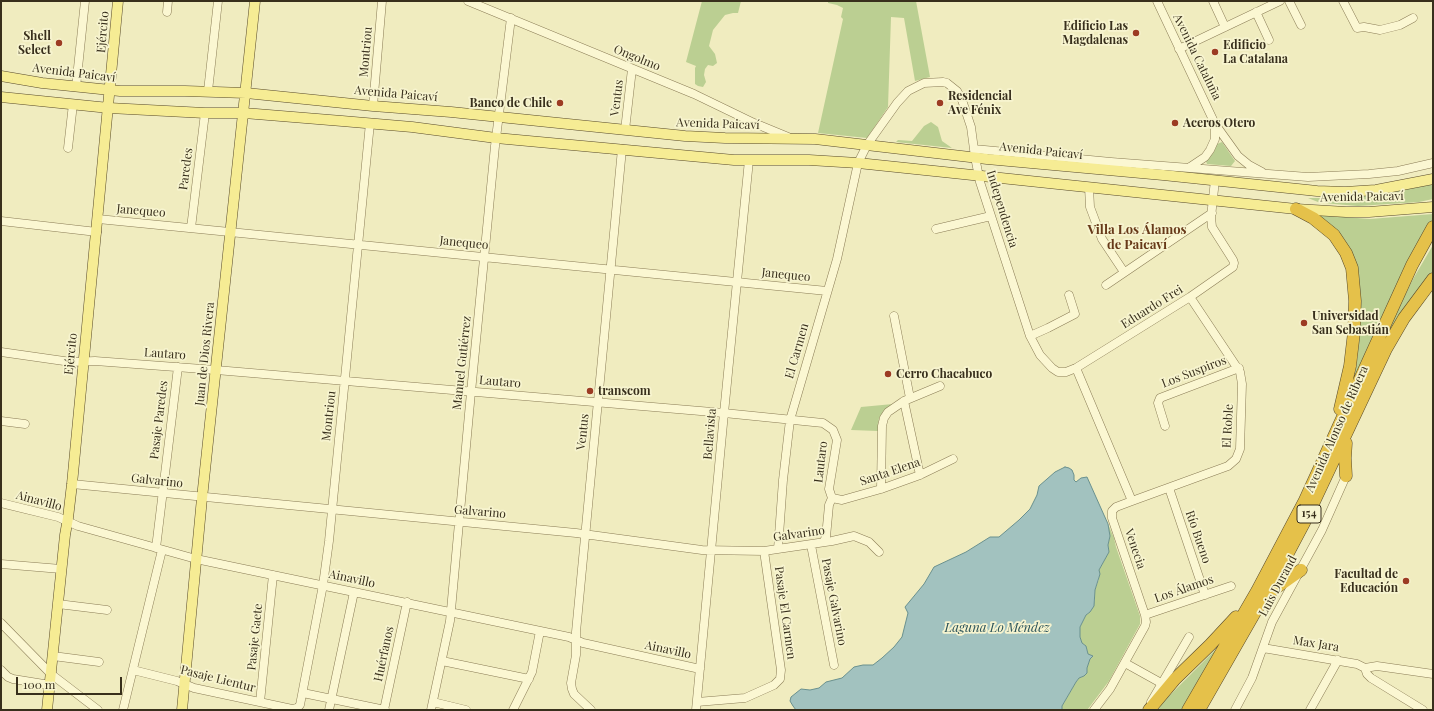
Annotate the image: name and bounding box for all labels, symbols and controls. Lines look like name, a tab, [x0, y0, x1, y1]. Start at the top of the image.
street label: Ejército	[94, 11, 112, 53]
street label: Avenida Cataluña	[1170, 12, 1224, 102]
place label: Edificio Las Magdalenas	[1062, 19, 1128, 47]
street label: Montriou	[357, 26, 375, 78]
marker: Edificio Las Magdalenas	[1131, 28, 1141, 38]
place label: Shell Select	[18, 29, 51, 57]
marker: Shell Select	[54, 38, 64, 48]
place label: Edificio La Catalana	[1223, 38, 1288, 66]
street label: Ongolmo	[611, 42, 663, 74]
marker: Edificio La Catalana	[1210, 47, 1220, 57]
street label: Avenida Paicaví	[32, 61, 116, 85]
street label: Ventus	[608, 79, 626, 117]
street label: Avenida Paicaví	[354, 83, 438, 105]
place label: Residencial Ave Fénix	[948, 89, 1012, 117]
place label: Banco de Chile	[470, 96, 552, 110]
marker: Banco de Chile	[555, 98, 565, 108]
marker: Residencial Ave Fénix	[935, 98, 945, 108]
street label: Avenida Paicaví	[676, 115, 760, 133]
place label: Aceros Otero	[1183, 116, 1255, 130]
marker: Aceros Otero	[1170, 118, 1180, 128]
street label: Avenida Paicaví	[999, 139, 1083, 163]
street label: Paredes	[176, 147, 196, 191]
street label: Independencia	[983, 169, 1021, 249]
street label: Avenida Paicaví	[1320, 189, 1404, 205]
street label: Janequeo	[116, 202, 166, 220]
district label: Villa Los Álamos de Paicaví	[1087, 222, 1187, 253]
street label: Janequeo	[439, 233, 489, 253]
street label: Janequeo	[761, 265, 811, 285]
street label: Eduardo Frei	[1118, 282, 1186, 332]
street label: Juan de Dios Rivera	[192, 301, 218, 407]
place label: Universidad San Sebastián	[1312, 309, 1389, 337]
street label: Manuel Gutiérrez	[450, 315, 474, 411]
marker: Universidad San Sebastián	[1299, 318, 1309, 328]
street label: El Carmen	[782, 322, 812, 380]
street label: Ejército	[62, 332, 80, 376]
street label: Lautaro	[144, 345, 186, 363]
street label: Los Suspiros	[1160, 353, 1228, 391]
street label: Avenida Alonso de Ribera	[1303, 363, 1371, 495]
place label: Cerro Chacabuco	[896, 367, 992, 381]
marker: Cerro Chacabuco	[883, 369, 893, 379]
street label: Lautaro	[479, 373, 521, 391]
street label: Pasaje Paredes	[147, 380, 171, 460]
place label: transcom	[598, 384, 651, 398]
marker: transcom	[585, 386, 595, 396]
street label: Montriou	[319, 390, 339, 442]
street label: El Roble	[1220, 404, 1236, 448]
street label: Bellavista	[701, 408, 719, 460]
street label: Ventus	[574, 413, 592, 451]
street label: Lautaro	[811, 440, 831, 484]
street label: Santa Elena	[858, 455, 922, 489]
street label: Galvarino	[130, 471, 184, 491]
street label: Ainavillo	[15, 488, 63, 514]
street label: Galvarino	[453, 503, 507, 521]
road number: 154	[1297, 505, 1321, 523]
street label: Río Bueno	[1182, 509, 1214, 565]
street label: Galvarino	[772, 523, 826, 545]
street label: Venecia	[1121, 527, 1149, 571]
street label: Luis Durand	[1256, 553, 1300, 619]
street label: Pasaje Galvarino	[818, 557, 850, 647]
street label: Pasaje El Carmen	[771, 566, 799, 660]
street label: Ainavillo	[328, 567, 376, 591]
place label: Facultad de Educación	[1334, 567, 1398, 595]
street label: Los Álamos	[1153, 572, 1215, 606]
marker: Facultad de Educación	[1401, 576, 1411, 586]
street label: Pasaje Gaete	[244, 603, 266, 671]
water label: Laguna Lo Méndez	[945, 620, 1049, 636]
street label: Huérfanos	[371, 625, 397, 683]
street label: Max Jara	[1292, 633, 1340, 655]
street label: Ainavillo	[644, 638, 692, 662]
street label: Pasaje Lientur	[179, 663, 257, 695]
scale bar	[18, 669, 124, 695]
text: 100 m	[23, 676, 55, 692]

